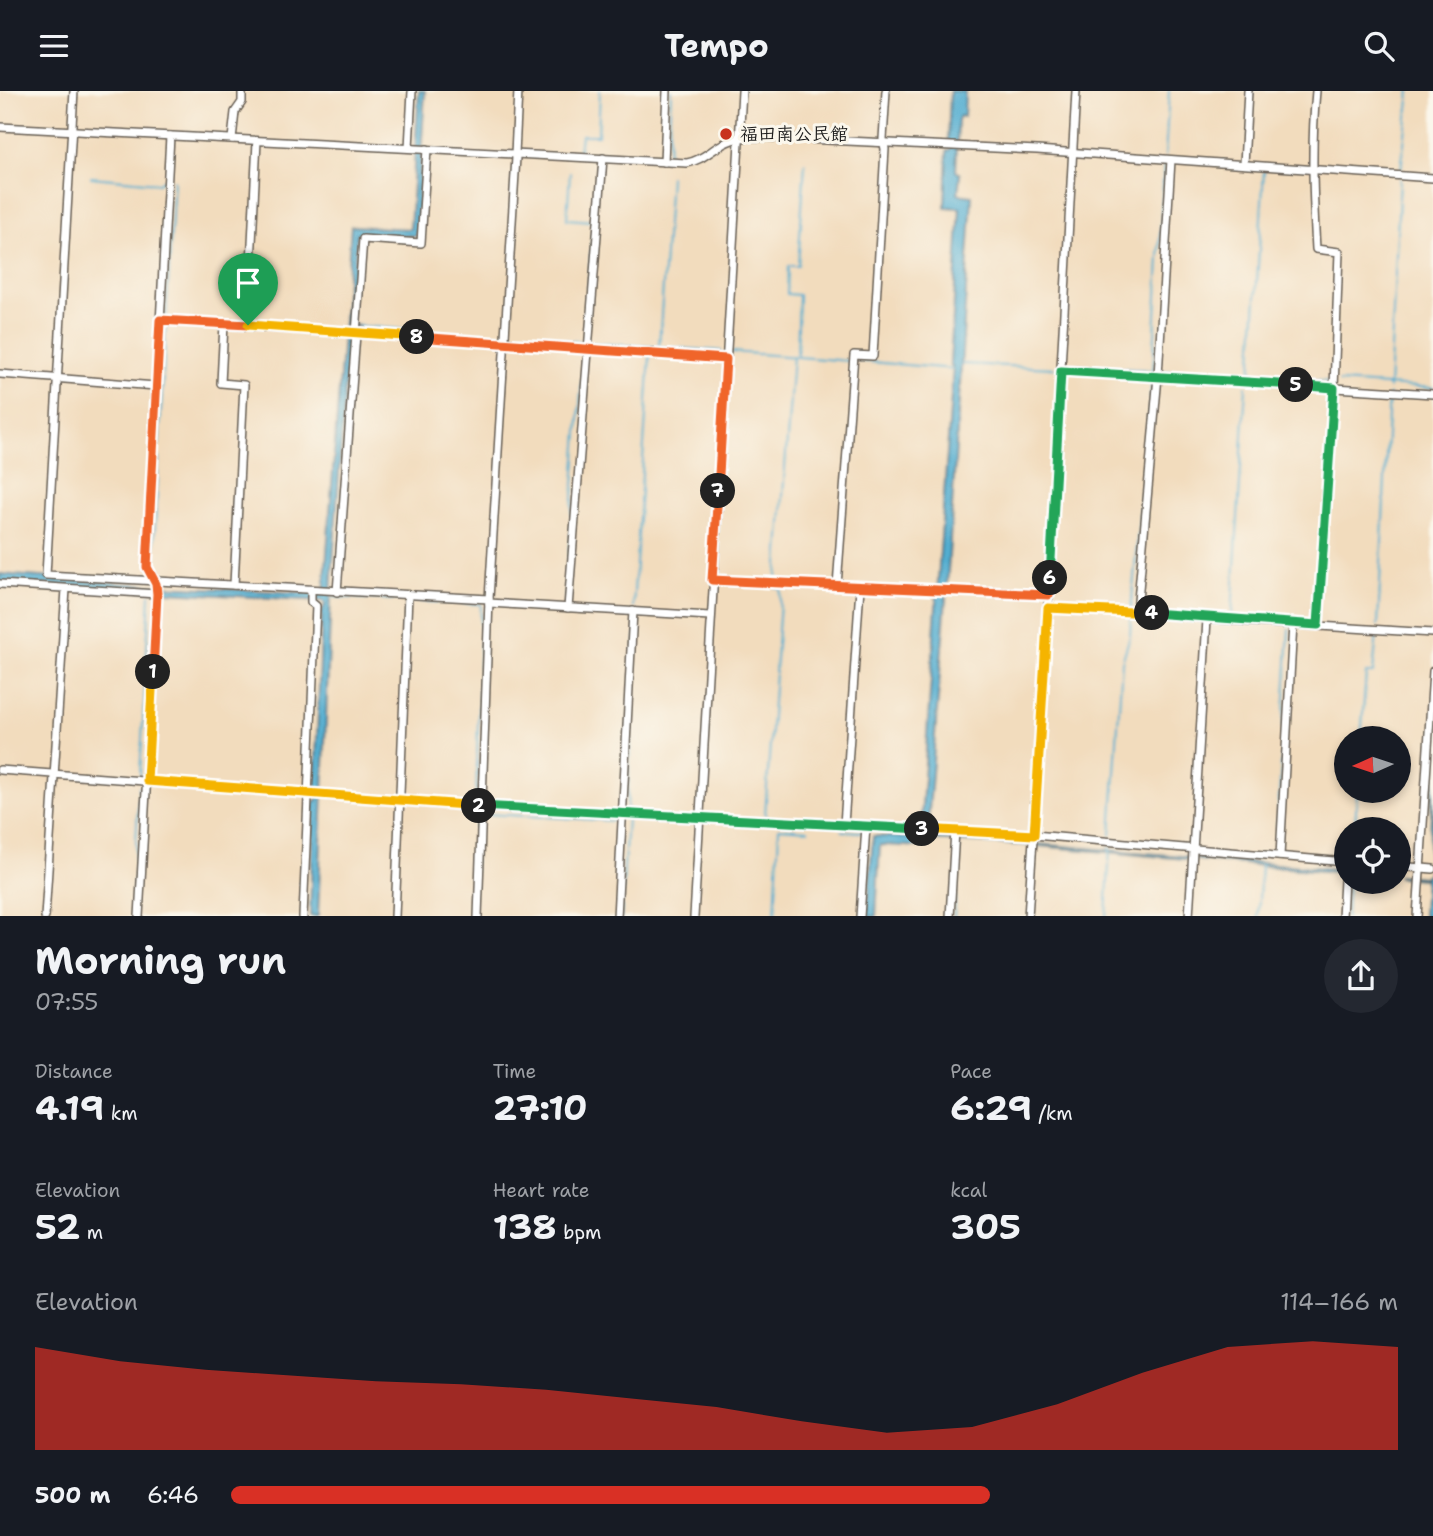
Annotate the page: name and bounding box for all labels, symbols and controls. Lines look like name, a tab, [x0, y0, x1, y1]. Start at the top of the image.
text: Tempo	[664, 24, 769, 67]
icon: menu	[35, 27, 73, 65]
icon: search	[1360, 27, 1398, 65]
place label: 福田南公民館	[740, 122, 848, 146]
marker: 福田南公民館	[718, 126, 734, 142]
pin	[218, 253, 278, 325]
icon: arrive	[229, 264, 267, 302]
pin: 8	[400, 320, 434, 355]
text: 8	[410, 324, 423, 349]
pin: 5	[1278, 367, 1314, 403]
text: 5	[1290, 372, 1301, 397]
pin: 7	[700, 473, 736, 509]
text: 7	[711, 478, 724, 503]
pin: 6	[1032, 561, 1068, 595]
text: 6	[1043, 565, 1056, 590]
pin: 4	[1134, 595, 1170, 631]
text: 4	[1145, 600, 1158, 625]
pin: 1	[136, 655, 170, 689]
text: 1	[148, 659, 157, 684]
north arrow	[1334, 726, 1410, 803]
map controls	[1334, 726, 1411, 894]
pin: 2	[462, 789, 496, 823]
text: 2	[472, 793, 485, 818]
pin: 3	[904, 811, 940, 847]
text: 3	[915, 816, 928, 841]
button: locate	[1334, 817, 1411, 894]
text: Morning run	[35, 935, 286, 986]
button: share	[1324, 939, 1398, 1013]
text: 07:55	[35, 987, 98, 1017]
text: Distance	[35, 1059, 113, 1084]
text: Time	[493, 1059, 536, 1084]
text: Pace	[950, 1059, 992, 1084]
text: 4.19	[35, 1084, 104, 1131]
text: 27:10	[493, 1084, 588, 1131]
text: 6:29	[950, 1084, 1032, 1131]
text: km	[104, 1101, 138, 1126]
text: /km	[1032, 1101, 1073, 1126]
text: Elevation	[35, 1178, 120, 1203]
text: Heart rate	[493, 1178, 589, 1203]
text: kcal	[950, 1178, 987, 1203]
text: 52	[35, 1203, 80, 1250]
text: 138	[493, 1203, 557, 1250]
text: 305	[950, 1203, 1021, 1250]
text: m	[80, 1220, 103, 1245]
text: bpm	[557, 1220, 601, 1245]
text: Elevation	[35, 1287, 138, 1317]
text: 114–166 m	[1280, 1287, 1398, 1317]
text: 500 m	[35, 1480, 110, 1510]
text: 6:46	[147, 1480, 199, 1510]

